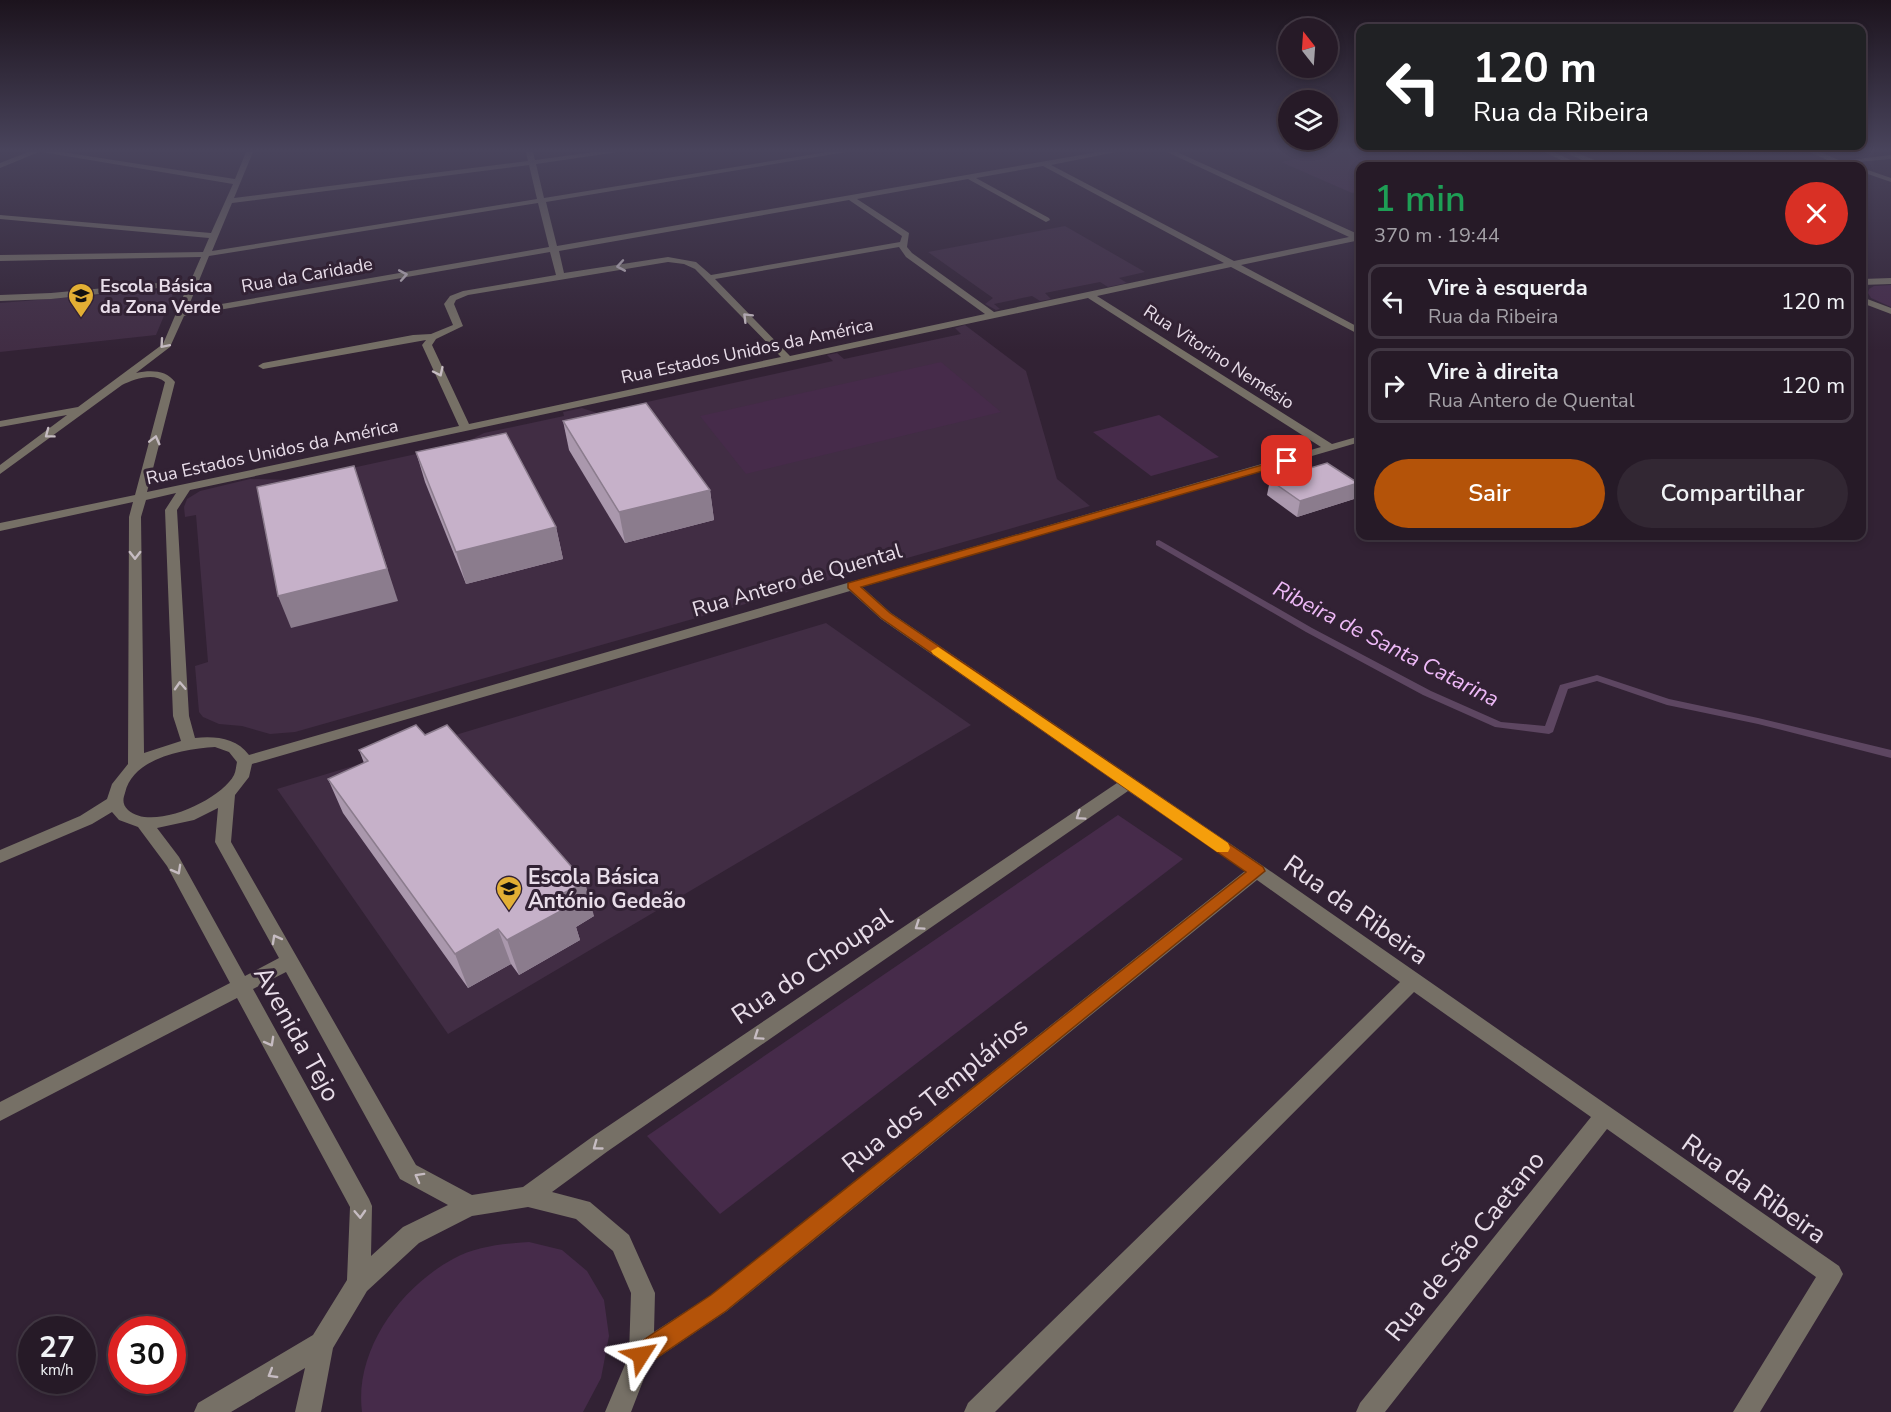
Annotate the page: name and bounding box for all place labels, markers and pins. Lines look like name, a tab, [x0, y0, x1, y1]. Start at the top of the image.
place label: Escola Básica da Zona Verde	[100, 274, 221, 319]
school or university icon: Escola Básica da Zona Verde	[66, 281, 96, 319]
pin	[1261, 435, 1312, 486]
place label: Escola Básica António Gedeão	[528, 863, 686, 915]
school or university icon: Escola Básica António Gedeão	[494, 874, 524, 912]

